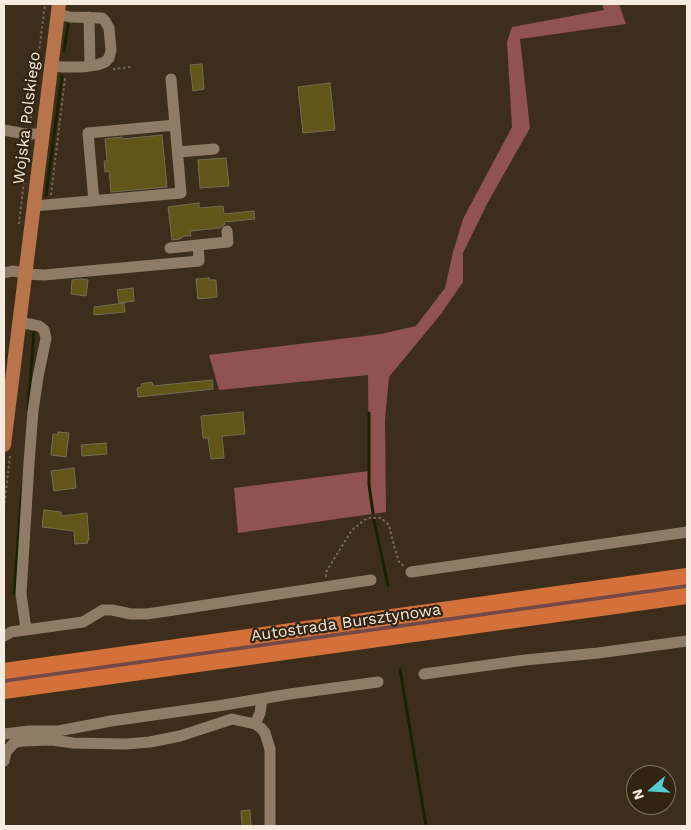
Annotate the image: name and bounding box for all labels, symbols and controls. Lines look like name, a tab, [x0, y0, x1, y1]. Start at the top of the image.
street label: Wojska Polskiego	[9, 50, 45, 186]
street label: Autostrada Bursztynowa	[250, 600, 442, 646]
north arrow	[626, 765, 676, 815]
text: N	[629, 787, 647, 802]

